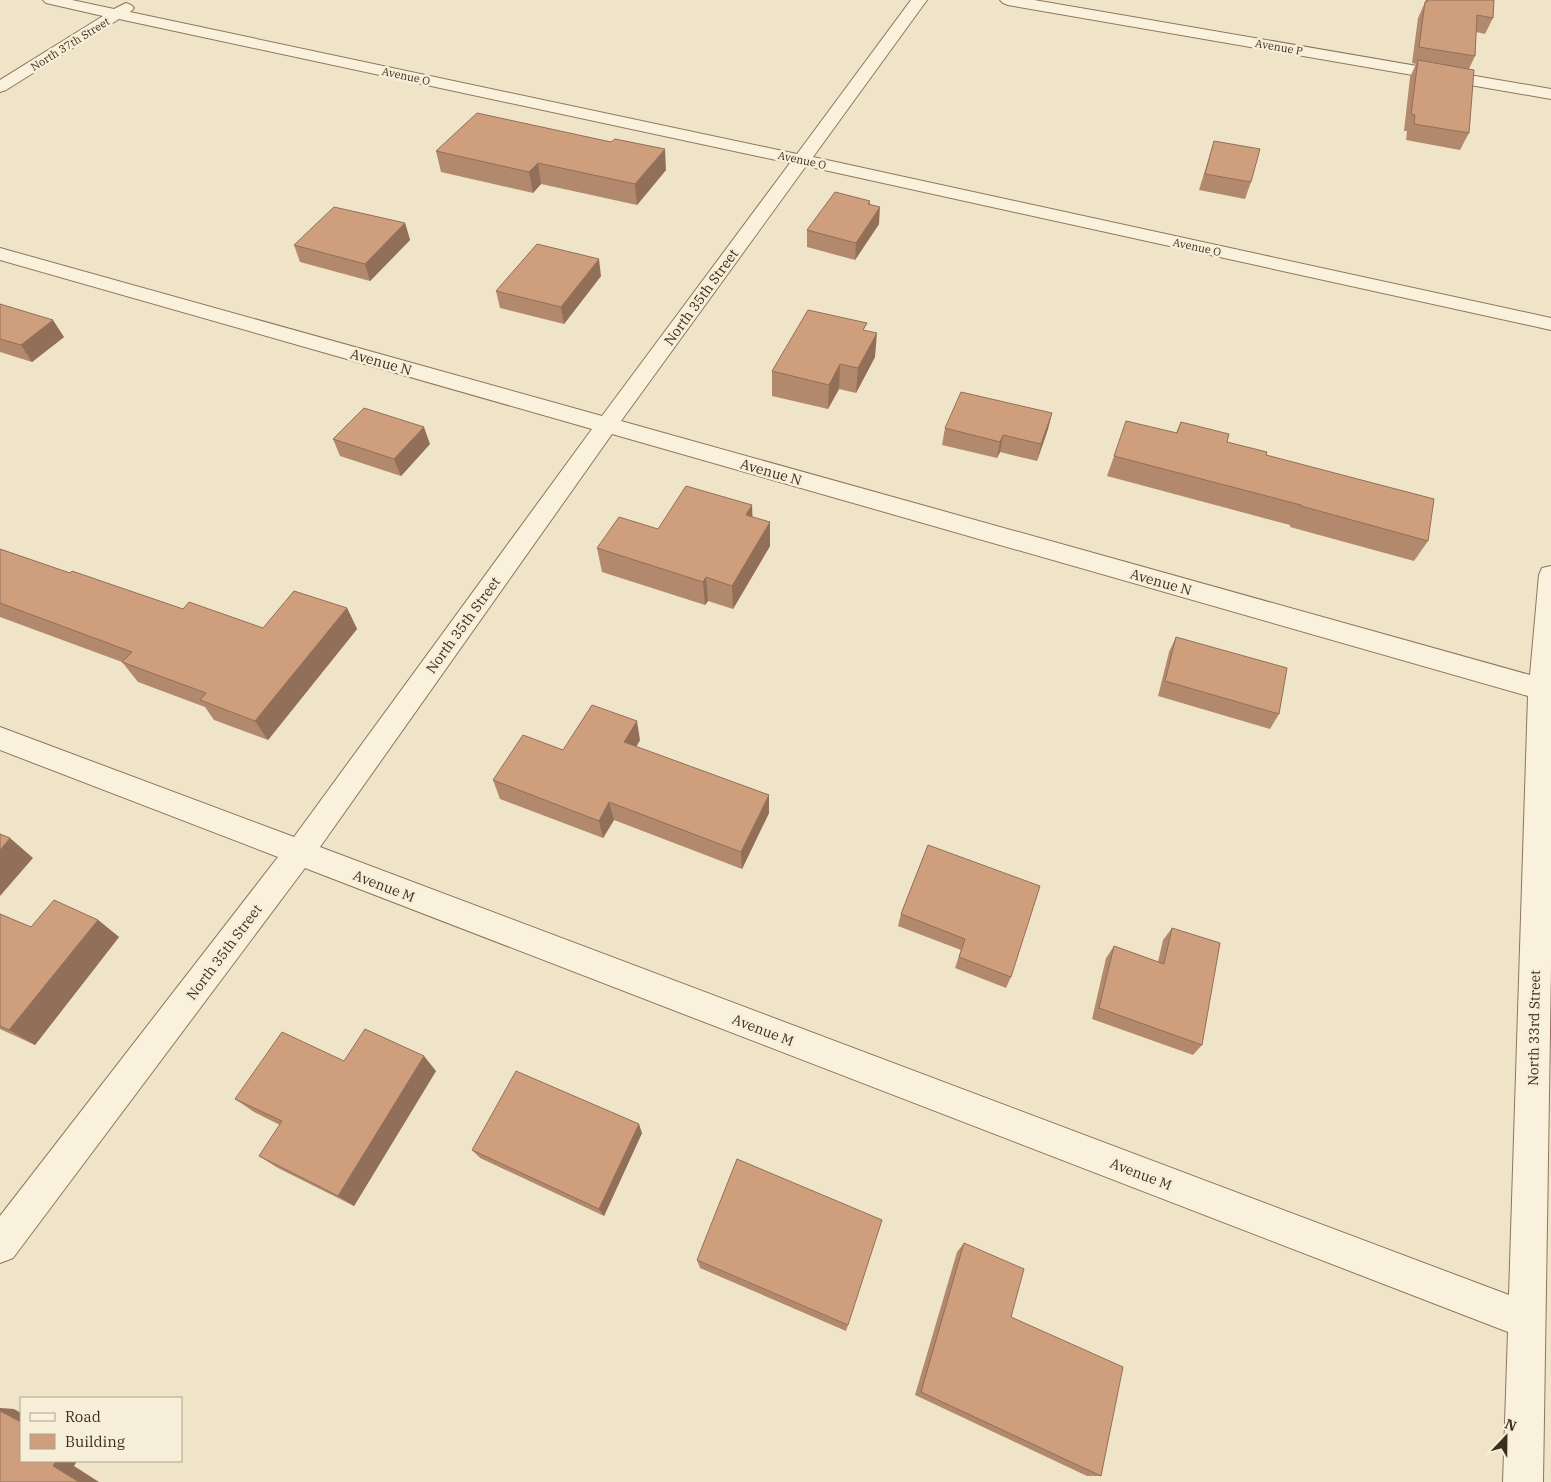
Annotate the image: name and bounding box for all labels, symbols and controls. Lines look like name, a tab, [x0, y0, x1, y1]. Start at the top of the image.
street label: North 37th Street	[28, 14, 112, 74]
street label: Avenue P	[1254, 36, 1304, 58]
street label: Avenue O	[381, 64, 432, 88]
street label: Avenue O	[777, 148, 828, 172]
street label: Avenue O	[1172, 235, 1223, 259]
street label: North 35th Street	[660, 245, 742, 349]
street label: Avenue N	[348, 345, 414, 379]
street label: Avenue N	[738, 455, 804, 489]
street label: Avenue N	[1128, 565, 1194, 599]
street label: North 35th Street	[422, 573, 504, 677]
street label: Avenue M	[351, 866, 417, 906]
street label: North 35th Street	[182, 901, 266, 1003]
street label: North 33rd Street	[1524, 970, 1544, 1086]
street label: Avenue M	[730, 1010, 796, 1050]
street label: Avenue M	[1108, 1154, 1174, 1194]
legend	[20, 1397, 182, 1462]
text: Road	[65, 1407, 101, 1426]
north arrow	[1481, 1412, 1531, 1462]
text: N	[1502, 1415, 1519, 1435]
text: Building	[65, 1432, 125, 1451]

